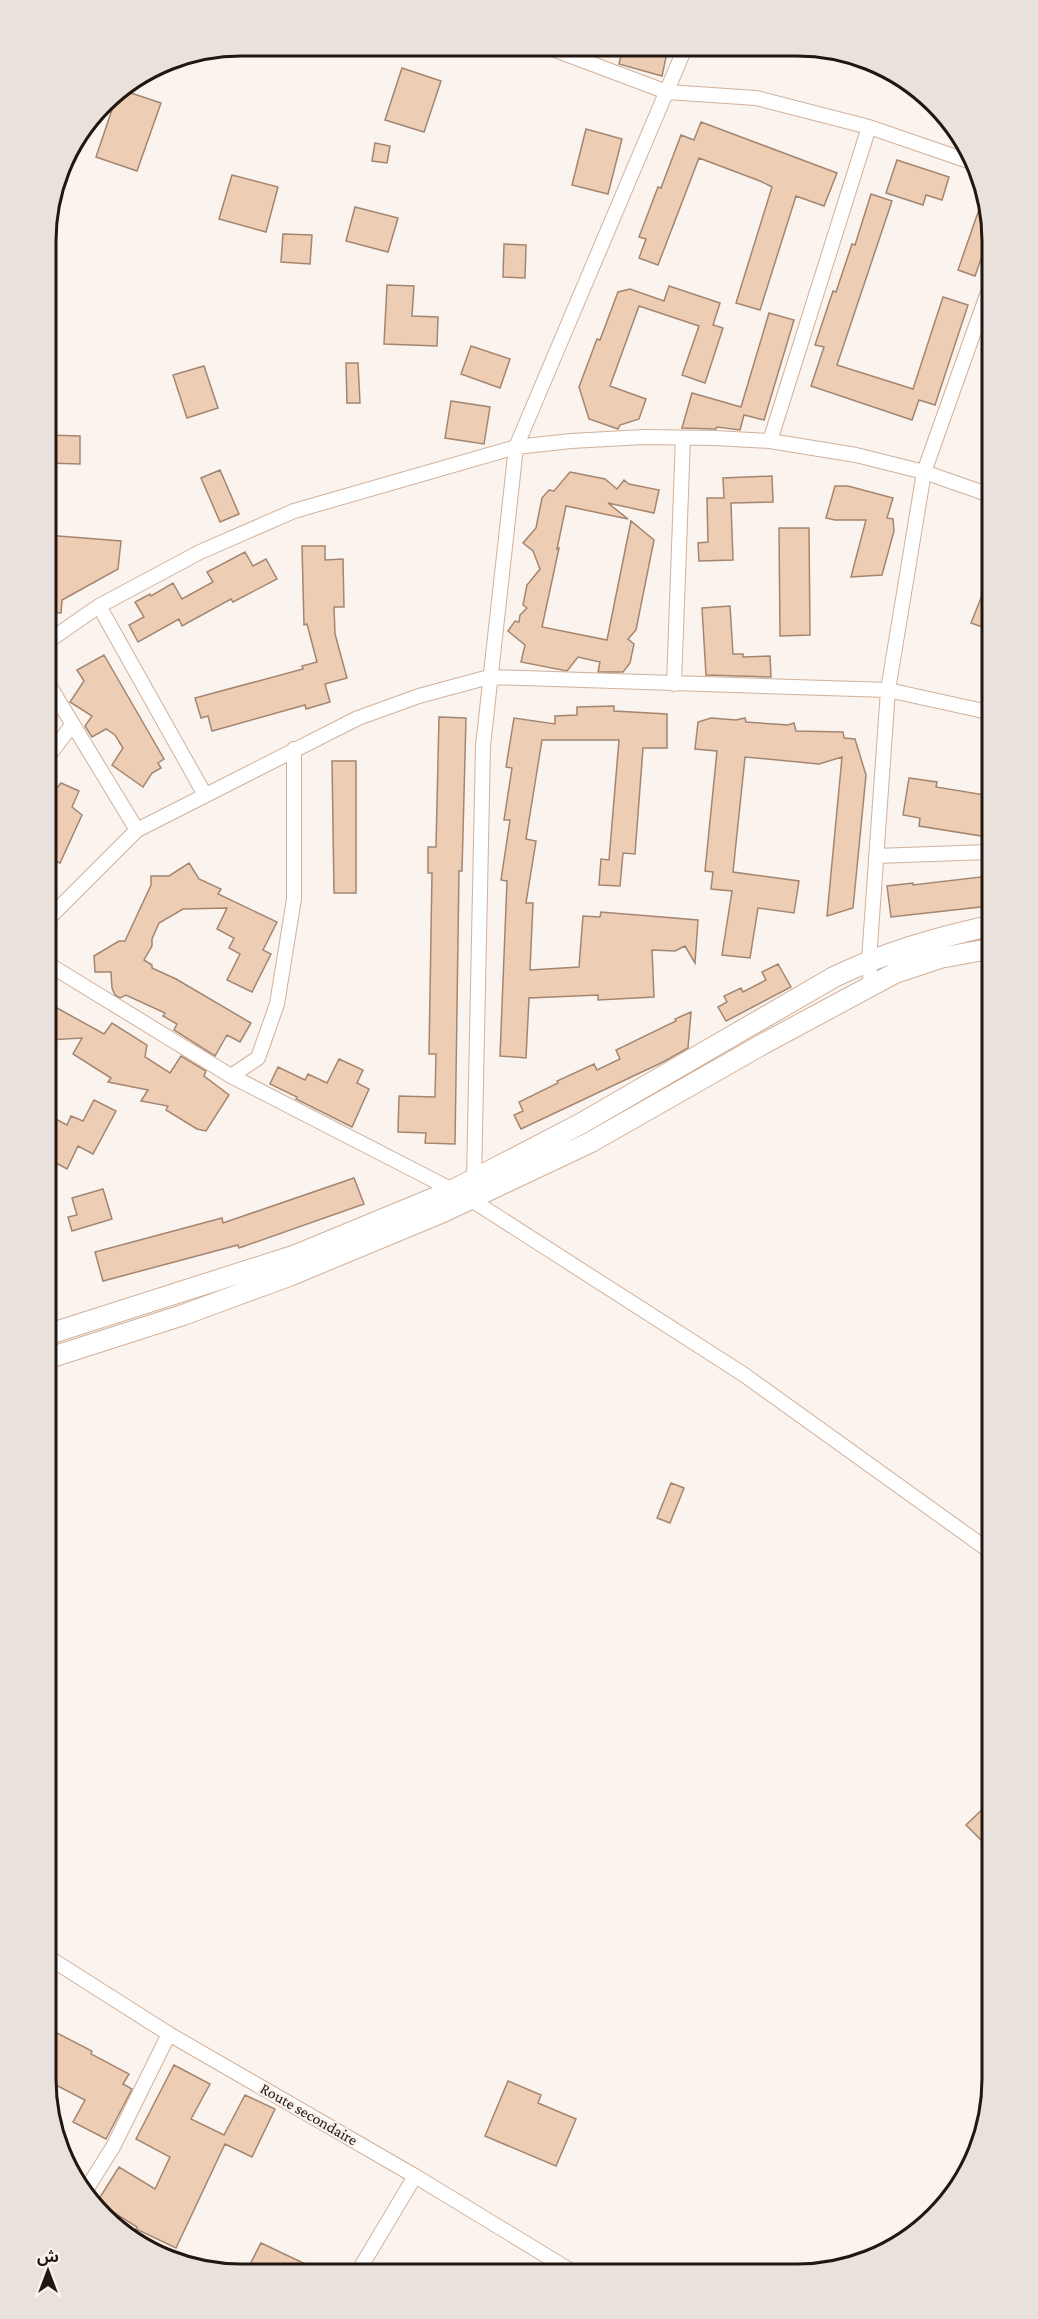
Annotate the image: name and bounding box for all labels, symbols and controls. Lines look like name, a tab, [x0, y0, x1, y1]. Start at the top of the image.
street label: Route secondaire	[258, 2079, 360, 2149]
north arrow	[18, 2241, 78, 2301]
text: ش	[37, 2248, 59, 2266]

